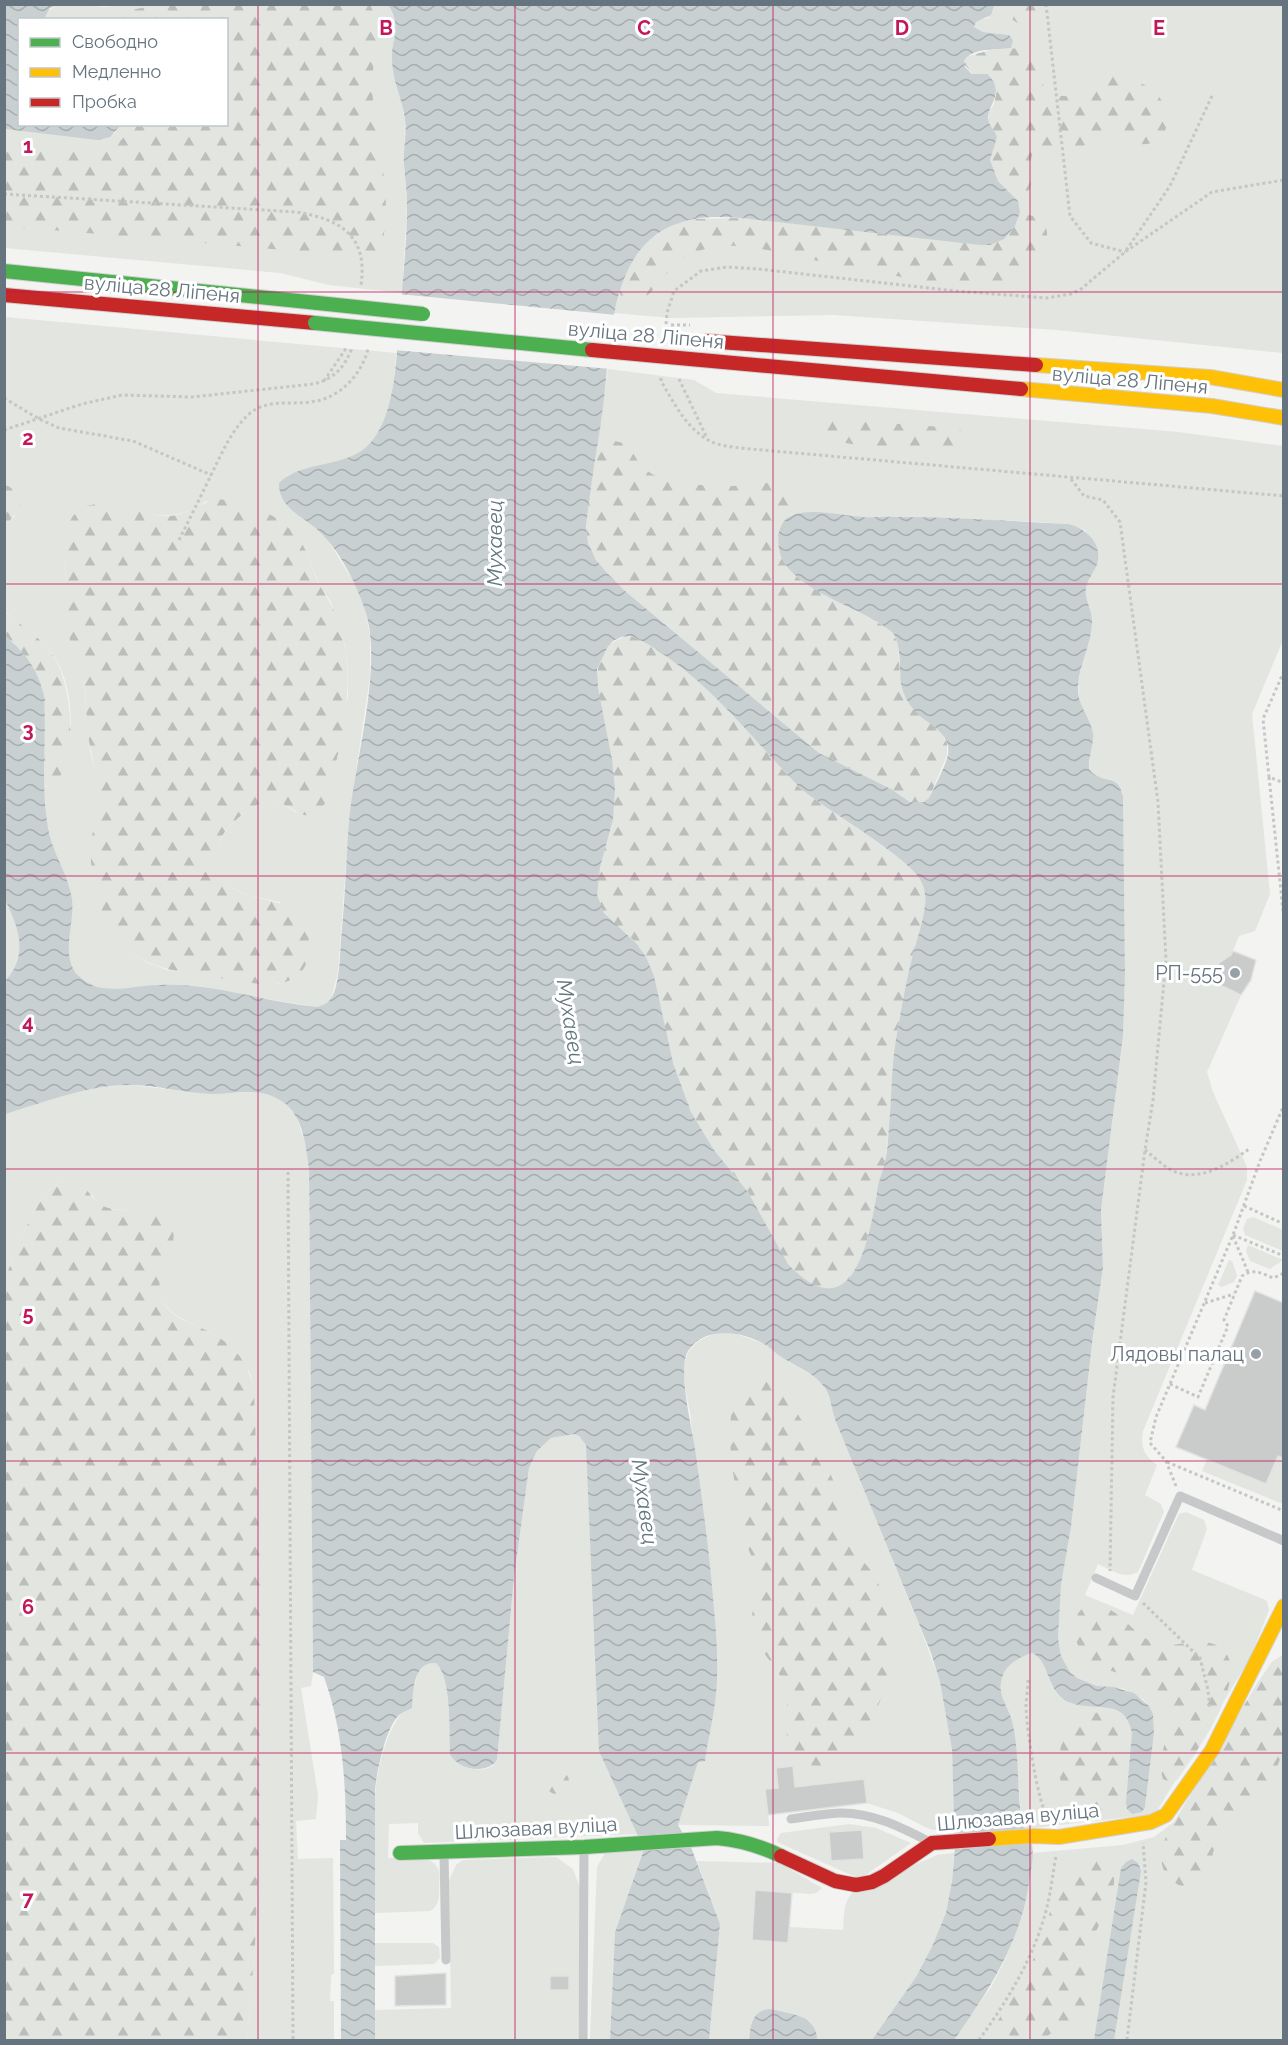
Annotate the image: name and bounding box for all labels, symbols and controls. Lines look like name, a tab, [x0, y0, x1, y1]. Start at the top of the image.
text: B	[379, 16, 393, 40]
text: C	[637, 16, 651, 40]
text: D	[895, 16, 909, 40]
text: E	[1153, 16, 1165, 40]
legend	[18, 18, 228, 126]
text: Свободно	[72, 31, 158, 52]
text: Медленно	[72, 61, 161, 82]
text: Пробка	[72, 91, 137, 112]
text: 1	[23, 134, 33, 158]
street label: вуліца 28 Ліпеня	[83, 270, 241, 308]
street label: вуліца 28 Ліпеня	[567, 316, 725, 354]
street label: вуліца 28 Ліпеня	[1051, 361, 1209, 399]
text: 2	[22, 426, 34, 450]
water label: Мухавец	[482, 500, 507, 586]
text: 3	[22, 718, 34, 742]
place label: РП-555	[1155, 961, 1223, 985]
marker: РП-555	[1228, 966, 1242, 980]
water label: Мухавец	[552, 977, 590, 1067]
text: 4	[22, 1010, 34, 1034]
text: 5	[22, 1302, 34, 1326]
place label: Лядовы палац	[1110, 1342, 1244, 1366]
marker: Лядовы палац	[1249, 1347, 1263, 1361]
water label: Мухавец	[627, 1457, 663, 1547]
text: 6	[22, 1595, 34, 1619]
street label: Шлюзавая вуліца	[936, 1798, 1100, 1836]
street label: Шлюзавая вуліца	[454, 1812, 618, 1844]
text: 7	[22, 1887, 34, 1911]

